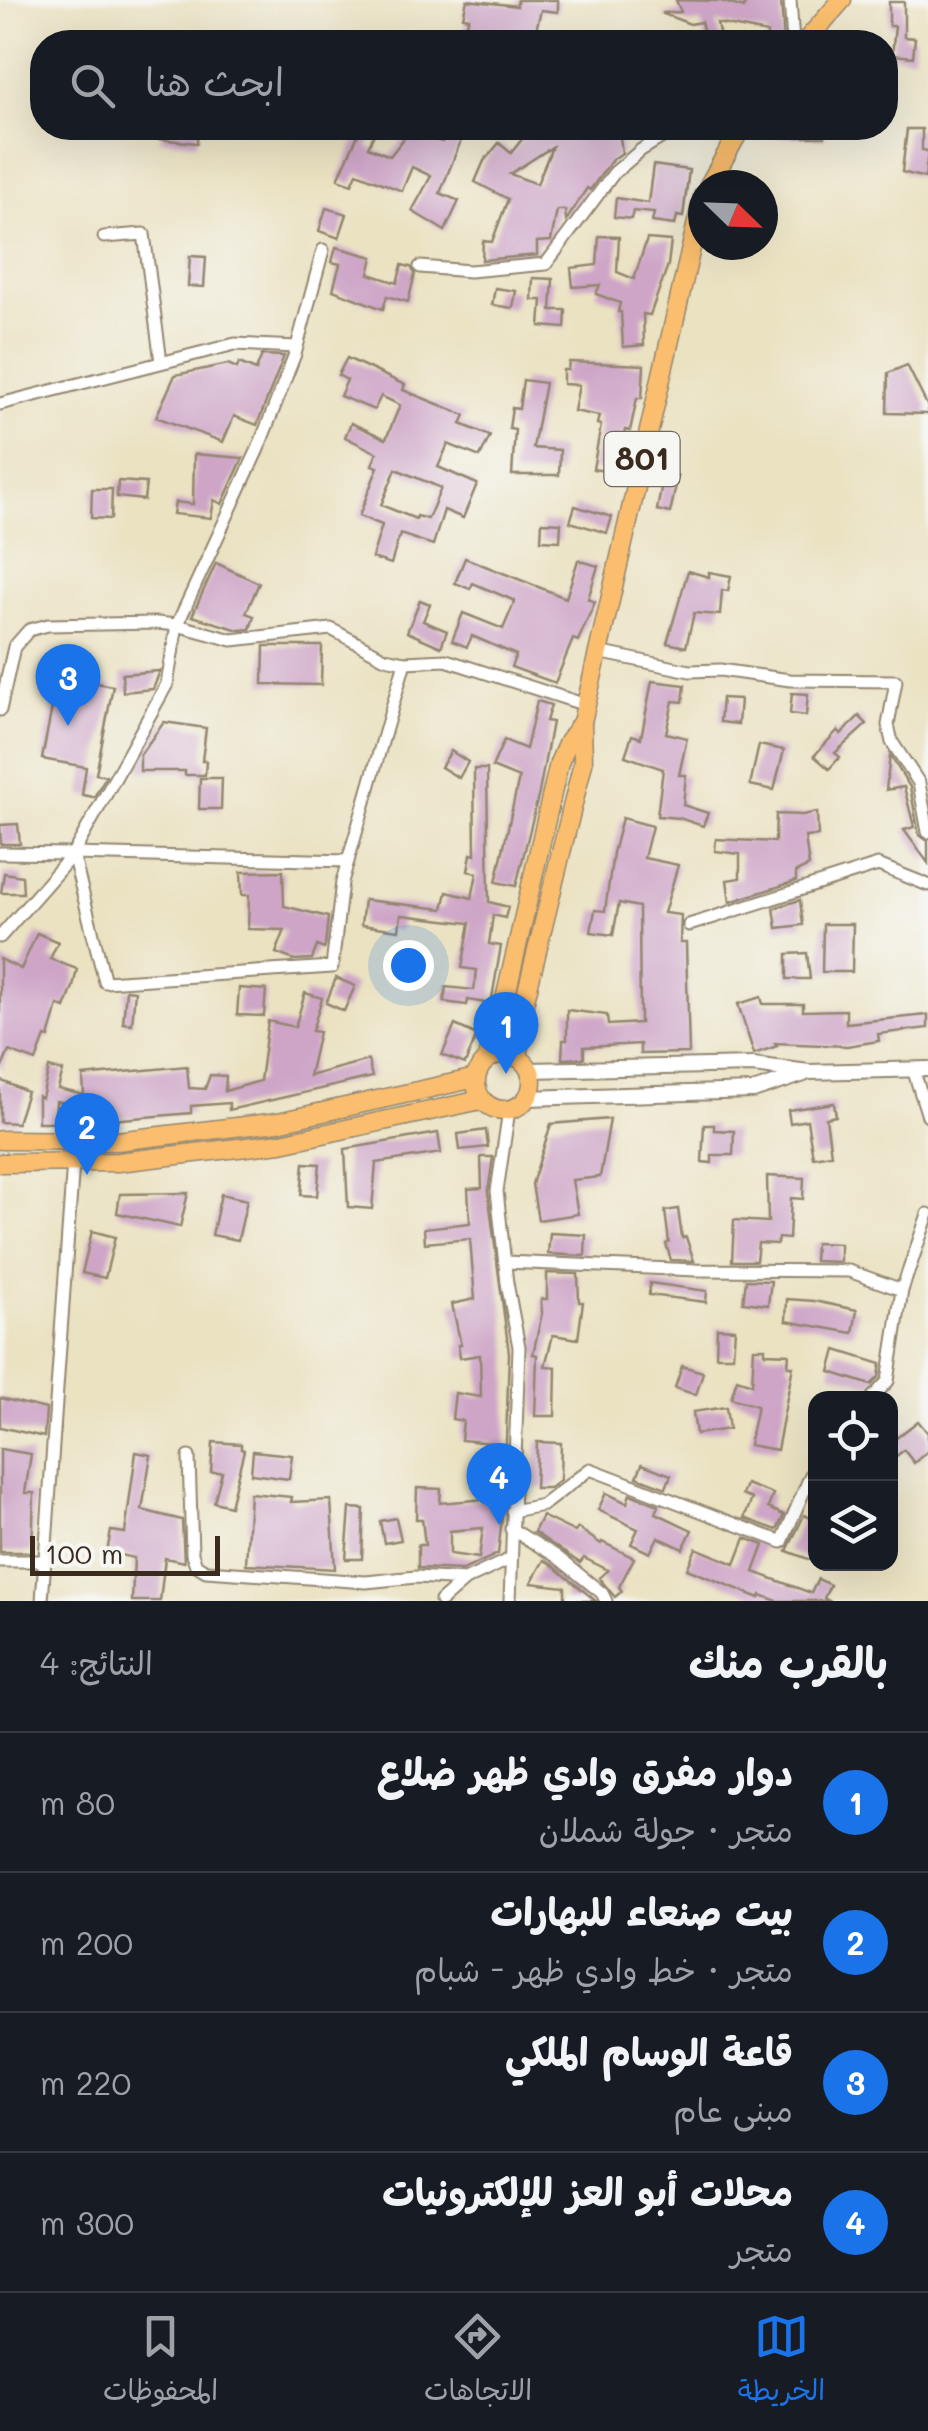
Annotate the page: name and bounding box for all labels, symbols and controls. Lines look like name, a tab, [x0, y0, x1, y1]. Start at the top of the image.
search box	[30, 30, 898, 140]
text: ابحث هنا	[145, 56, 284, 106]
icon: search	[65, 58, 120, 113]
north arrow	[688, 170, 778, 260]
road number: 801	[604, 432, 680, 486]
pin: 3	[36, 644, 100, 726]
your location	[383, 940, 434, 991]
pin: 1	[474, 992, 538, 1074]
pin: 2	[54, 1092, 120, 1175]
map controls	[808, 1391, 898, 1571]
button: locate	[808, 1391, 898, 1481]
pin: 4	[466, 1442, 532, 1525]
button: layers	[808, 1481, 898, 1571]
scale bar	[30, 1531, 220, 1576]
text: 100 m	[45, 1535, 123, 1571]
text: بالقرب منك	[689, 1634, 888, 1689]
text: النتائج: 4	[40, 1641, 153, 1683]
text: دوار مفرق وادي ظهر ضلاع	[378, 1746, 793, 1796]
text: 80 m	[40, 1781, 115, 1823]
text: 1	[848, 1781, 863, 1823]
text: متجر · جولة شملان	[539, 1808, 793, 1850]
text: بيت صنعاء للبهارات	[490, 1886, 793, 1936]
text: 200 m	[40, 1921, 133, 1963]
text: 2	[847, 1921, 864, 1963]
text: متجر · خط وادي ظهر - شبام	[414, 1948, 793, 1990]
text: قاعة الوسام الملكي	[505, 2026, 793, 2076]
text: 220 m	[40, 2061, 131, 2103]
text: 3	[846, 2061, 865, 2103]
text: مبنى عام	[673, 2088, 793, 2130]
text: محلات أبو العز للإلكترونيات	[382, 2166, 793, 2216]
text: 300 m	[40, 2201, 134, 2243]
text: 4	[845, 2201, 866, 2243]
text: متجر	[730, 2228, 793, 2270]
tab: المحفوظات	[103, 2309, 218, 2415]
tab: الاتجاهات	[424, 2309, 532, 2415]
tab: الخريطة	[738, 2309, 825, 2415]

